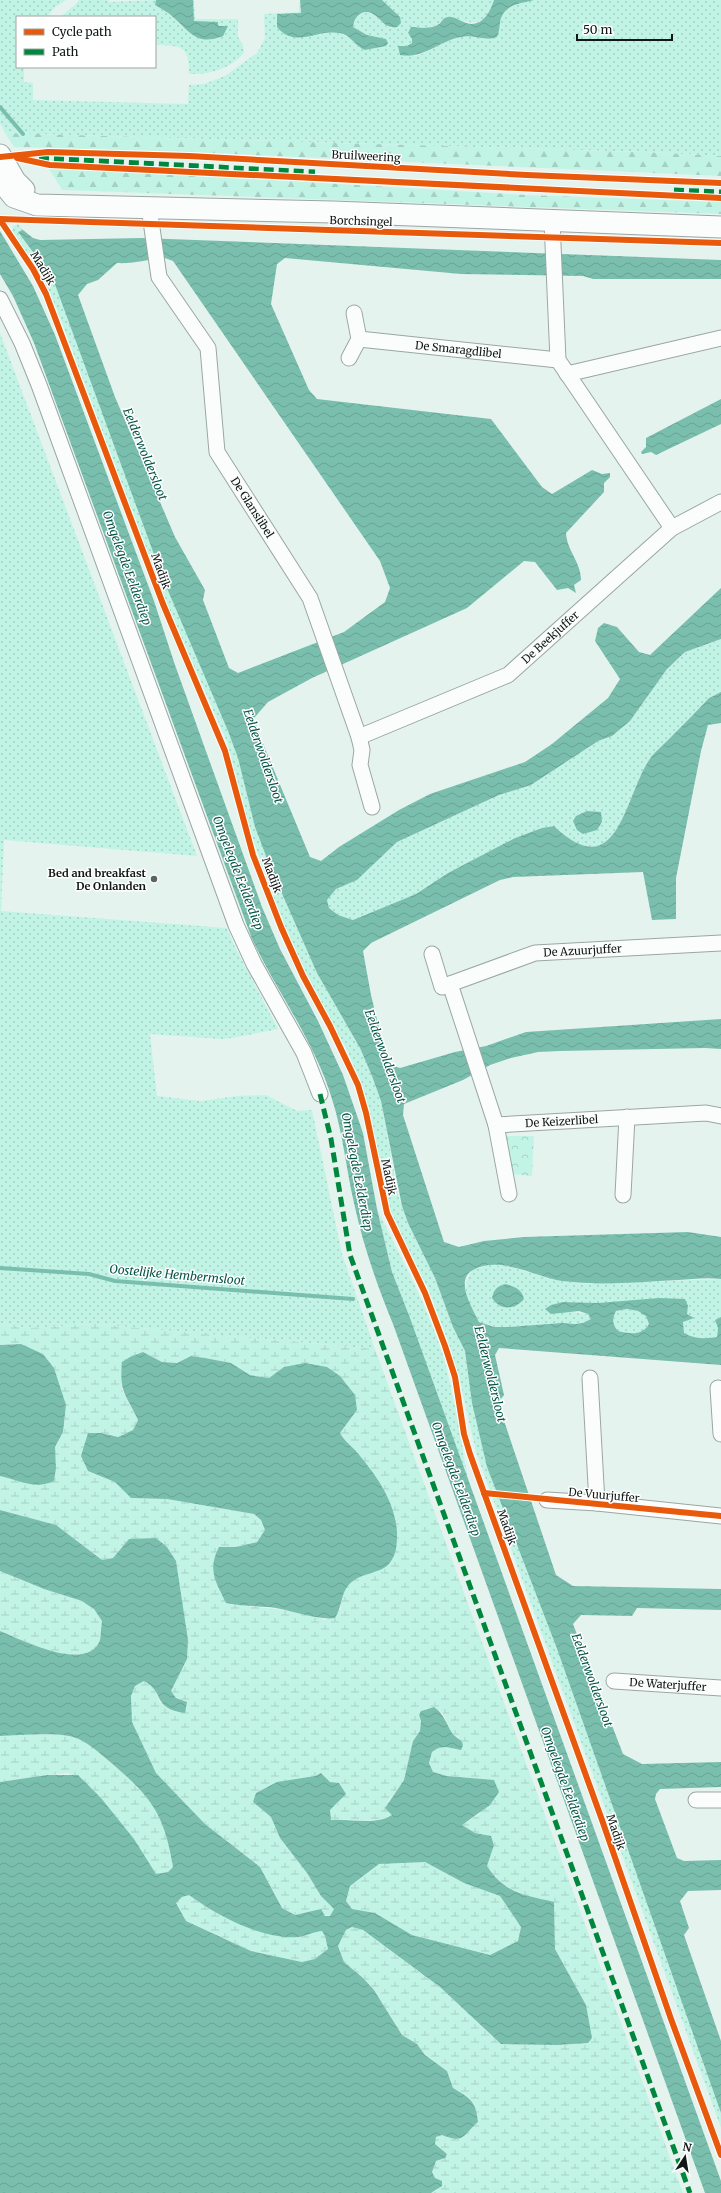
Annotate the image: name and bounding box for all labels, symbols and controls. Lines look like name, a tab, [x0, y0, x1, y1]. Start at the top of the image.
legend	[16, 16, 156, 68]
scale bar	[577, 16, 672, 42]
text: 50 m	[583, 22, 612, 37]
text: Cycle path	[52, 24, 112, 39]
text: Path	[52, 44, 78, 59]
street label: Bruilweering	[331, 147, 401, 165]
street label: Borchsingel	[329, 213, 393, 229]
street label: Madijk	[27, 249, 59, 287]
street label: De Smaragdlibel	[414, 338, 503, 361]
water label: Eelderwoldersloot	[120, 405, 171, 503]
street label: De Glanslibel	[228, 474, 277, 541]
water label: Omgelegde Eelderdiep	[100, 508, 155, 627]
street label: Madijk	[148, 551, 174, 591]
street label: De Beekjuffer	[519, 608, 582, 667]
water label: Eelderwoldersloot	[240, 707, 287, 806]
water label: Omgelegde Eelderdiep	[210, 814, 267, 932]
street label: Madijk	[259, 855, 285, 895]
place label: Bed and breakfast De Onlanden	[48, 866, 147, 893]
marker: Bed and breakfast De Onlanden	[149, 874, 159, 884]
street label: De Azuurjuffer	[543, 941, 622, 960]
water label: Eelderwoldersloot	[362, 1007, 410, 1105]
water label: Omgelegde Eelderdiep	[339, 1111, 376, 1233]
street label: De Keizerlibel	[525, 1112, 599, 1130]
street label: Madijk	[378, 1157, 400, 1197]
water label: Oostelijke Hembermsloot	[109, 1261, 246, 1288]
water label: Eelderwoldersloot	[471, 1324, 510, 1424]
water label: Omgelegde Eelderdiep	[429, 1419, 484, 1538]
street label: De Vuurjuffer	[568, 1485, 640, 1505]
street label: Madijk	[494, 1507, 520, 1547]
water label: Eelderwoldersloot	[569, 1631, 617, 1729]
street label: De Waterjuffer	[629, 1675, 707, 1694]
water label: Omgelegde Eelderdiep	[538, 1724, 593, 1843]
street label: Madijk	[603, 1812, 629, 1852]
north arrow	[665, 2137, 705, 2177]
text: N	[681, 2139, 693, 2155]

